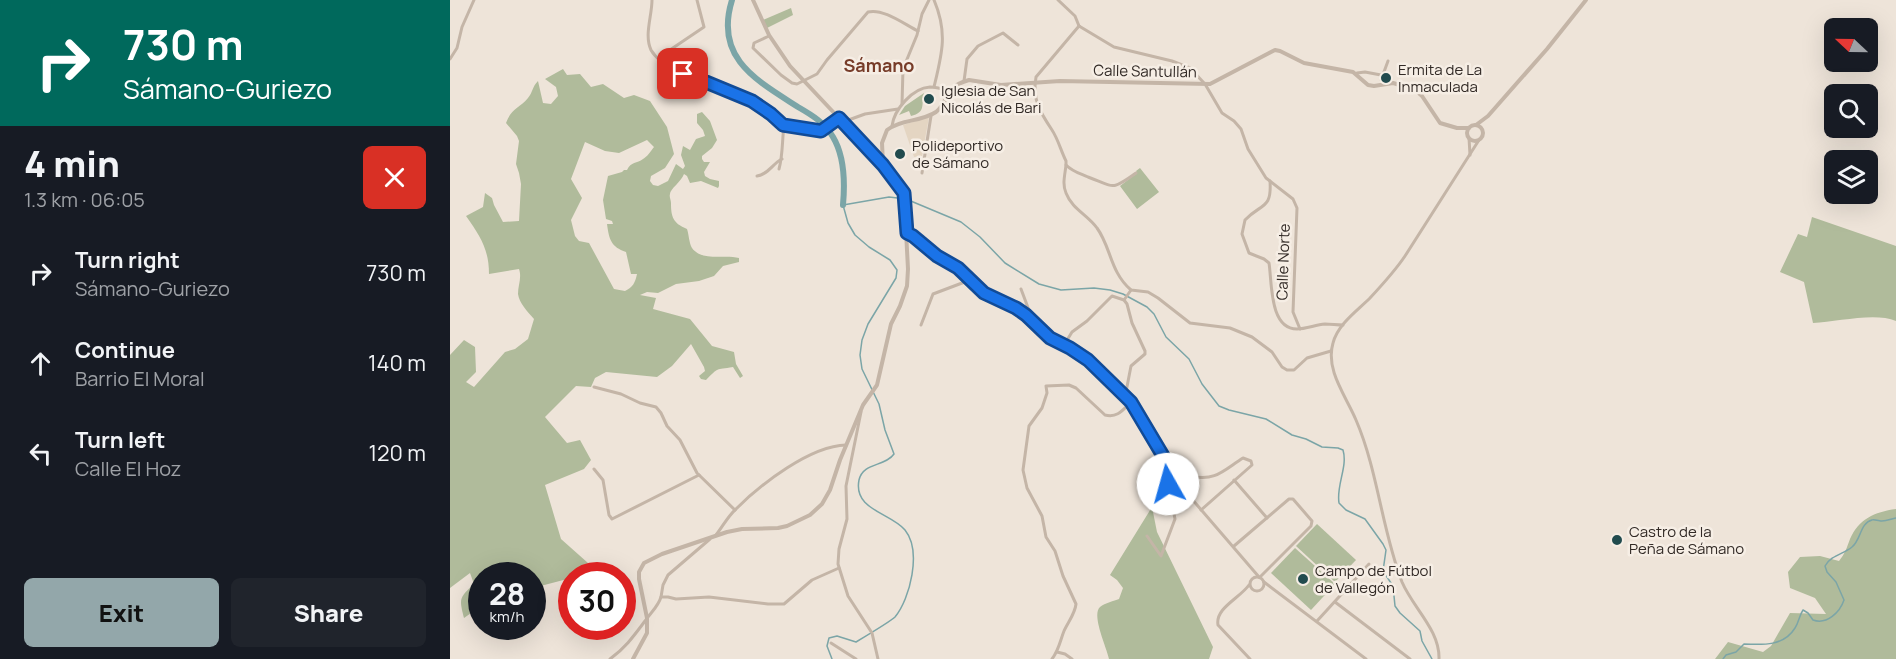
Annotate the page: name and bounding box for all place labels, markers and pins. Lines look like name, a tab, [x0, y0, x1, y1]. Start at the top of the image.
pin	[657, 48, 708, 99]
place label: Ermita de La Inmaculada	[1398, 59, 1482, 97]
marker: Ermita de La Inmaculada	[1379, 71, 1393, 85]
place label: Iglesia de San Nicolás de Bari	[941, 80, 1042, 118]
marker: Iglesia de San Nicolás de Bari	[922, 92, 936, 106]
place label: Polideportivo de Sámano	[912, 135, 1003, 173]
marker: Polideportivo de Sámano	[893, 147, 907, 161]
place label: Castro de la Peña de Sámano	[1629, 521, 1744, 559]
marker: Castro de la Peña de Sámano	[1610, 533, 1624, 547]
place label: Campo de Fútbol de Vallegón	[1315, 560, 1432, 598]
marker: Campo de Fútbol de Vallegón	[1296, 572, 1310, 586]

